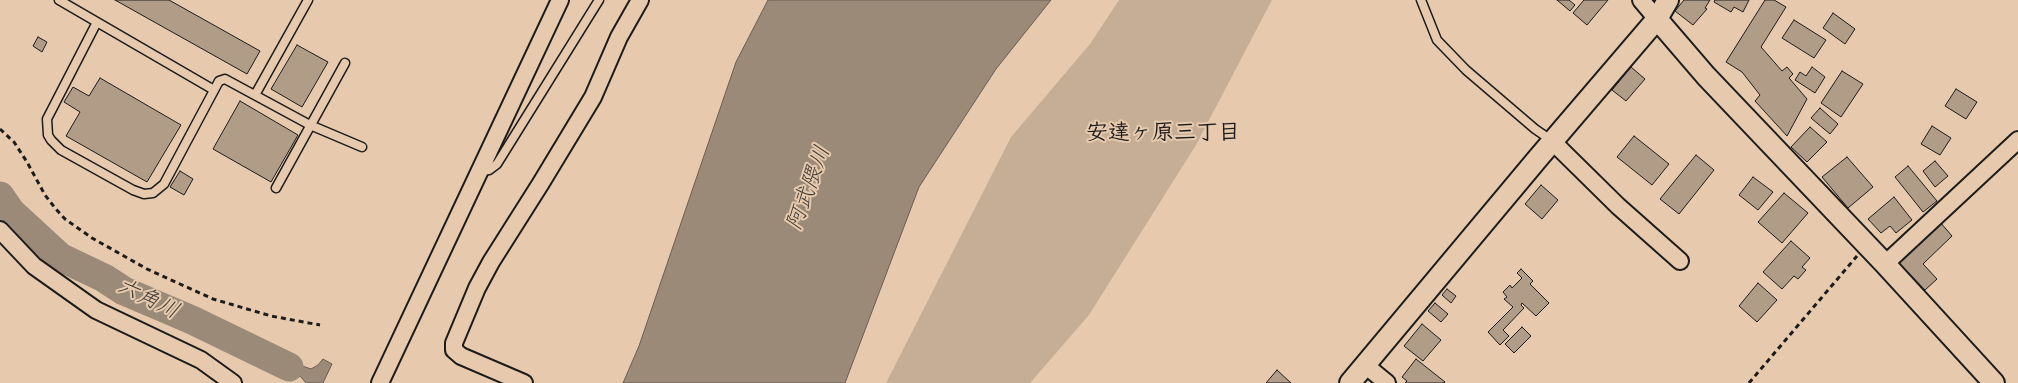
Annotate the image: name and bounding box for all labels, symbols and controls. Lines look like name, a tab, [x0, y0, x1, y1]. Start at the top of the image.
district label: 安達ヶ原三丁目	[1086, 122, 1240, 148]
water label: 阿武隈川	[784, 143, 838, 235]
water label: 六角川	[112, 275, 182, 327]

